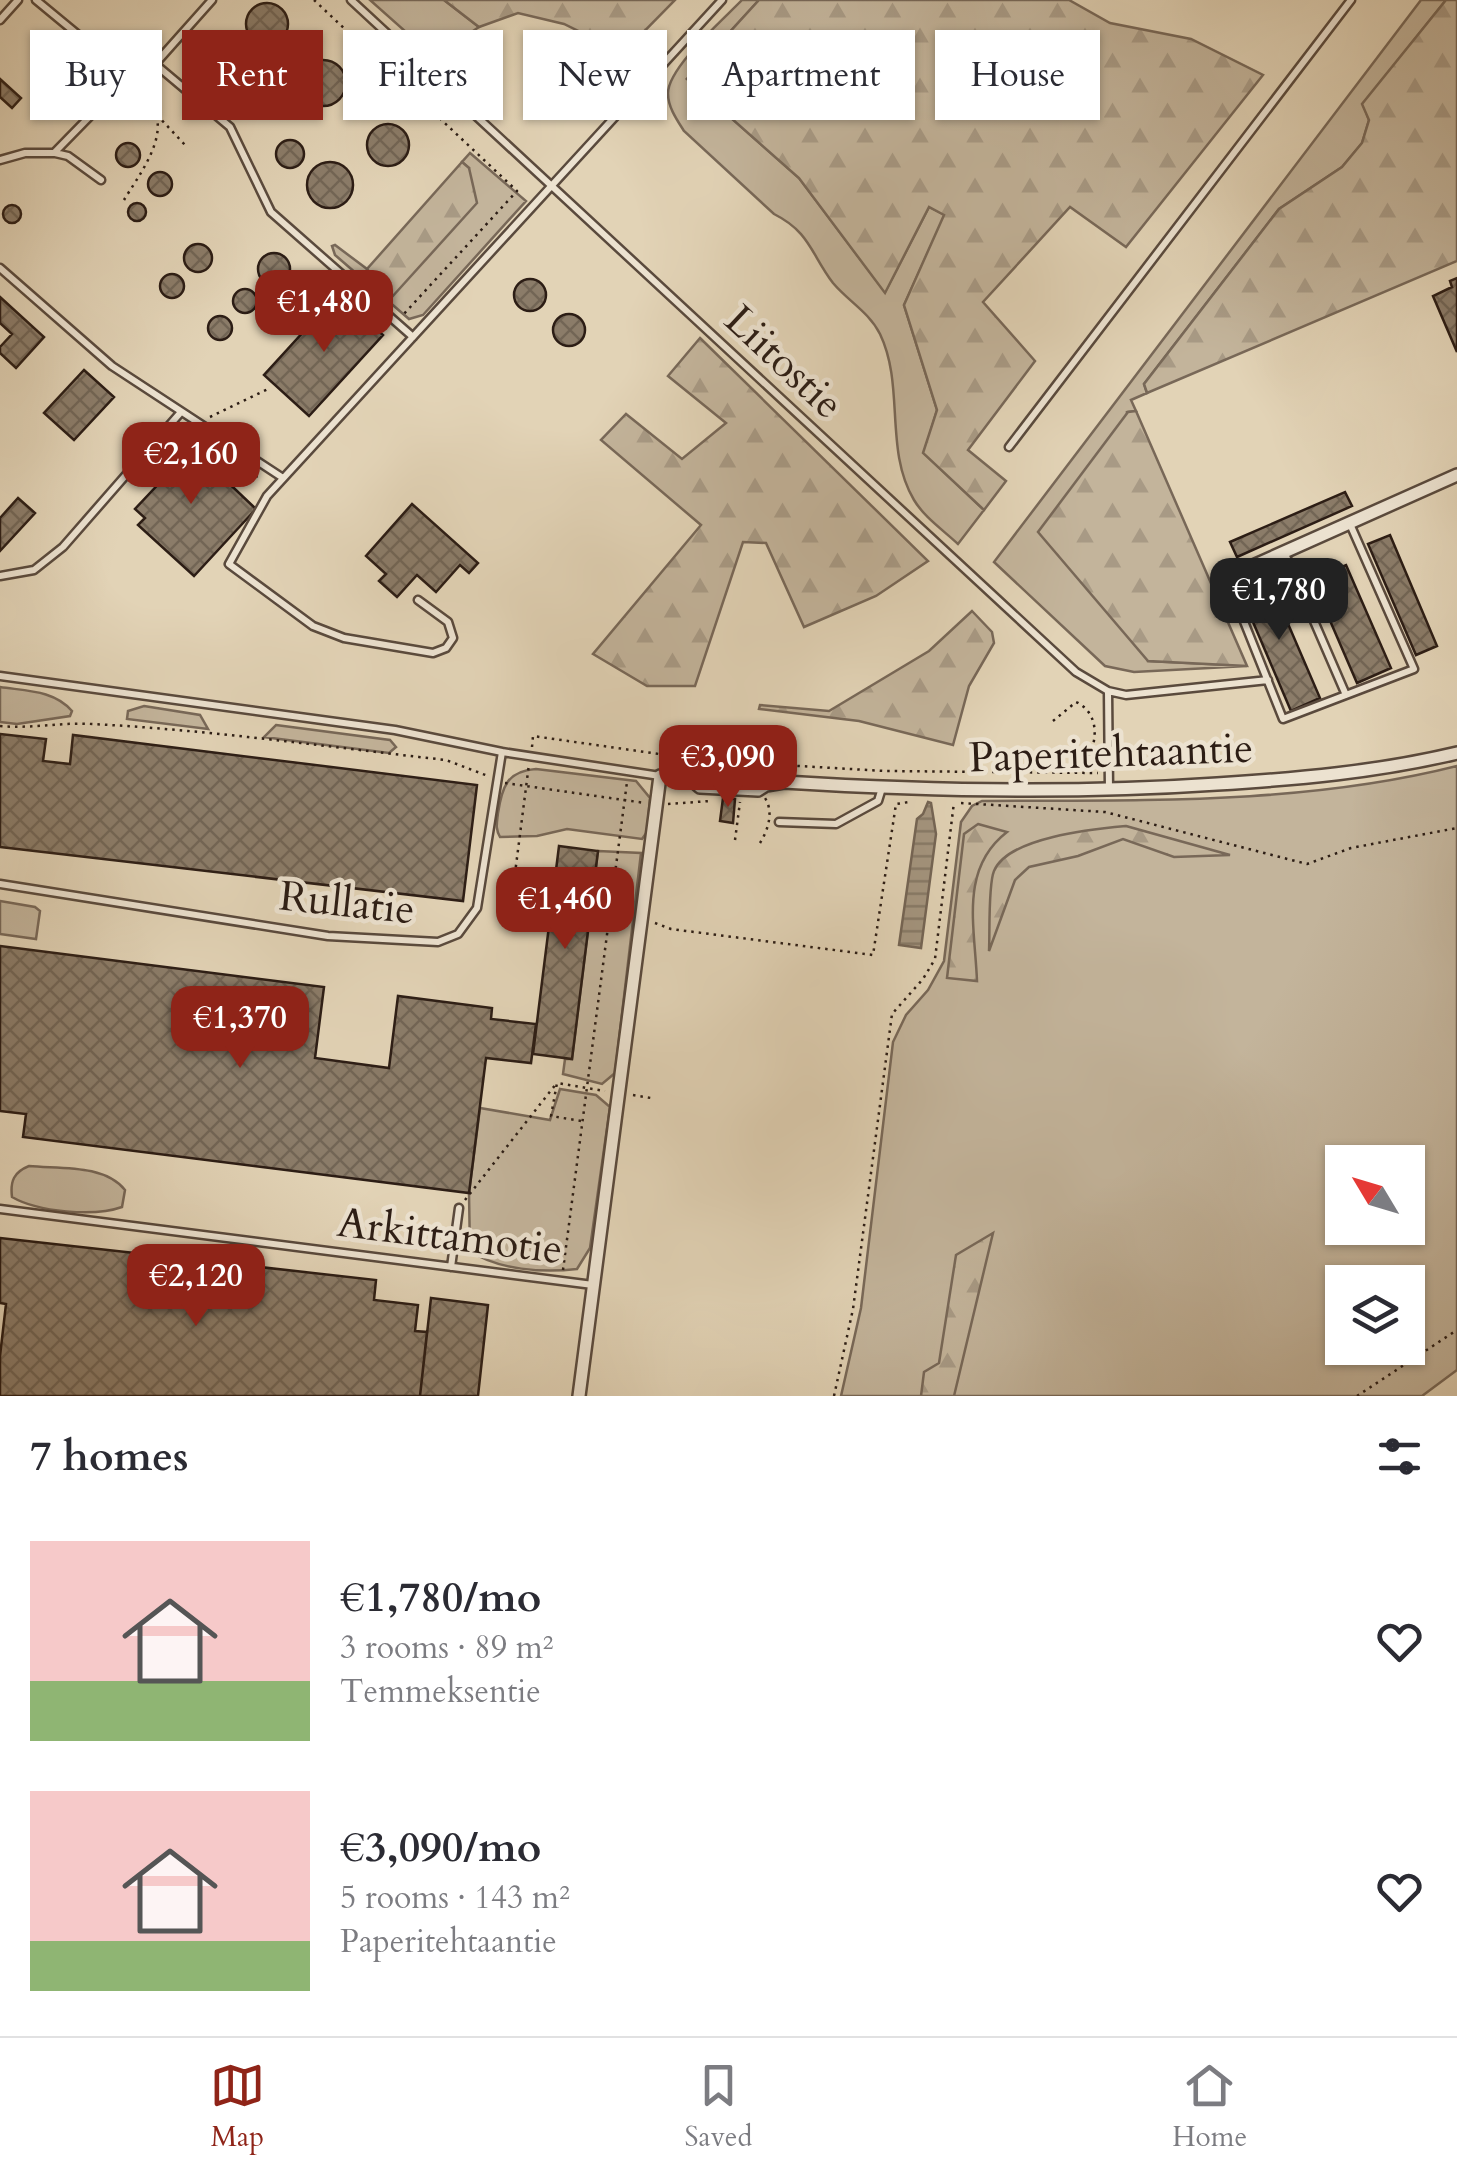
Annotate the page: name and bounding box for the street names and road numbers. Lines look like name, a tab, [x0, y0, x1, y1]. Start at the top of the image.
street label: Liitostie	[712, 292, 856, 432]
street label: Paperitehtaantie	[968, 720, 1254, 786]
street label: Rullatie	[276, 868, 418, 938]
street label: Arkittamotie	[334, 1194, 566, 1278]

